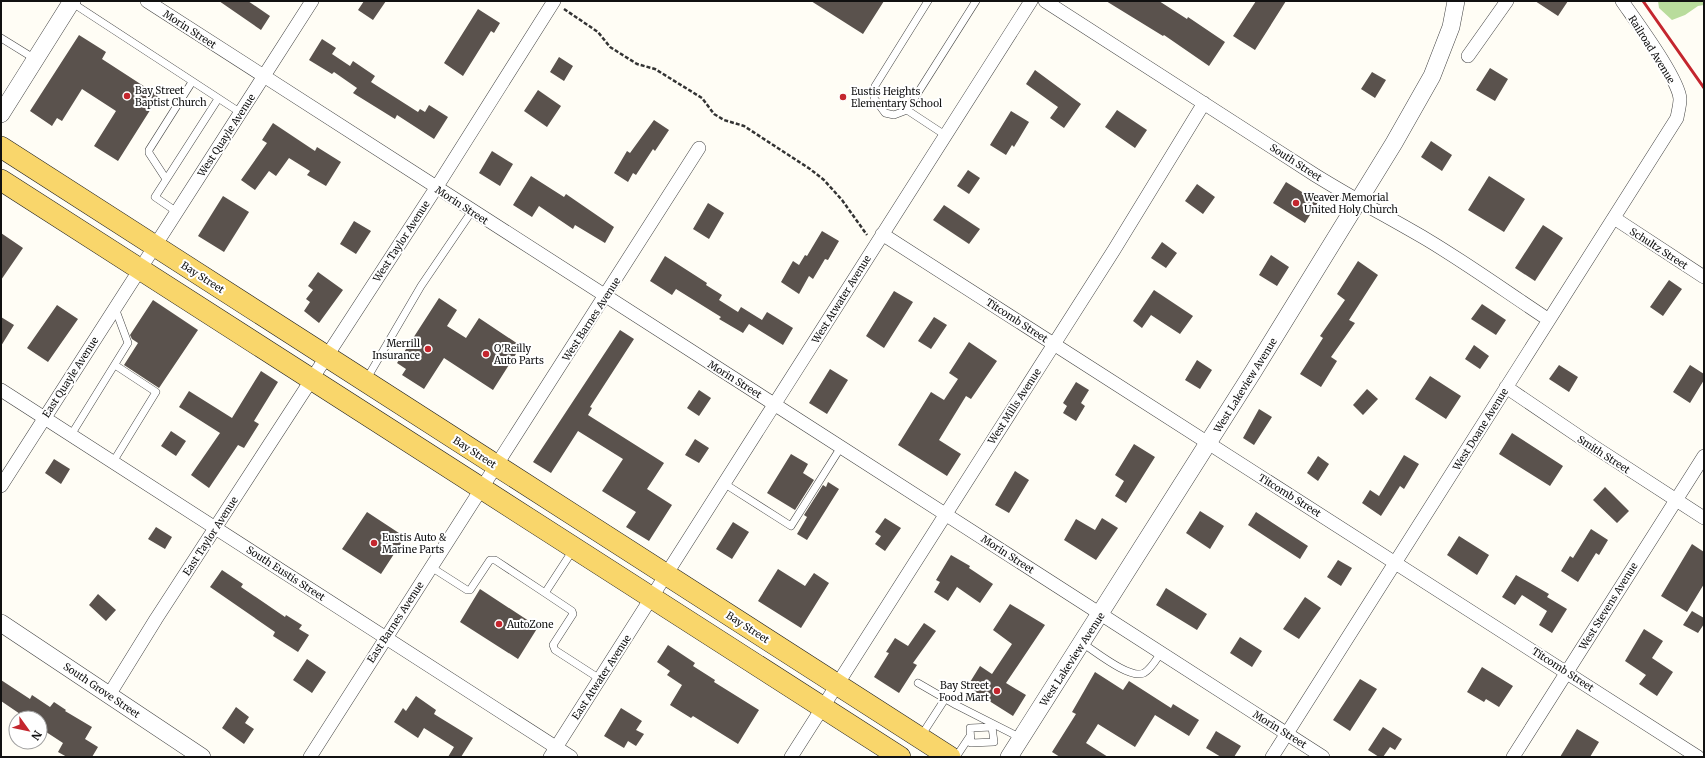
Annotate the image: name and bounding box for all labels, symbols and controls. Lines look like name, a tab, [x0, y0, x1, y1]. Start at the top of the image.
street label: Morin Street	[161, 7, 219, 52]
street label: Railroad Avenue	[1625, 13, 1678, 86]
place label: Bay Street Baptist Church	[135, 84, 207, 109]
place label: Eustis Heights Elementary School	[851, 85, 942, 110]
marker: Bay Street Baptist Church	[122, 91, 132, 101]
street label: West Quayle Avenue	[194, 91, 258, 180]
marker: Eustis Heights Elementary School	[838, 92, 848, 102]
street label: South Street	[1267, 141, 1324, 184]
street label: Morin Street	[433, 183, 491, 228]
place label: Weaver Memorial United Holy Church	[1303, 191, 1398, 216]
street label: West Taylor Avenue	[370, 198, 433, 285]
marker: Weaver Memorial United Holy Church	[1291, 198, 1301, 208]
street label: Schultz Street	[1627, 225, 1690, 272]
street label: West Atwater Avenue	[808, 253, 874, 347]
street label: Bay Street	[179, 259, 227, 296]
street label: West Barnes Avenue	[559, 275, 623, 364]
street label: Titcomb Street	[983, 296, 1050, 345]
street label: East Quayle Avenue	[40, 335, 101, 420]
street label: West Lakeview Avenue	[1210, 335, 1280, 436]
place label: Merrill Insurance	[372, 337, 420, 362]
place label: O'Reilly Auto Parts	[493, 342, 544, 367]
marker: Merrill Insurance	[423, 344, 433, 354]
marker: O'Reilly Auto Parts	[481, 349, 491, 359]
street label: Morin Street	[705, 358, 764, 401]
street label: West Mills Avenue	[985, 366, 1044, 447]
street label: West Doane Avenue	[1449, 386, 1511, 474]
street label: Smith Street	[1575, 433, 1633, 476]
street label: Bay Street	[451, 434, 499, 471]
street label: Titcomb Street	[1256, 471, 1324, 520]
street label: East Taylor Avenue	[180, 494, 241, 578]
place label: Eustis Auto & Marine Parts	[382, 531, 447, 556]
street label: Morin Street	[979, 532, 1037, 577]
marker: Eustis Auto & Marine Parts	[369, 538, 379, 548]
street label: South Eustis Street	[244, 543, 328, 604]
street label: West Stevens Avenue	[1576, 560, 1641, 653]
street label: East Barnes Avenue	[364, 579, 427, 665]
street label: Bay Street	[724, 609, 772, 646]
street label: West Lakeview Avenue	[1037, 610, 1108, 710]
place label: AutoZone	[506, 618, 553, 631]
marker: AutoZone	[494, 619, 504, 629]
street label: East Atwater Avenue	[569, 632, 634, 722]
street label: Titcomb Street	[1529, 645, 1596, 694]
street label: South Grove Street	[61, 660, 143, 721]
place label: Bay Street Food Mart	[939, 679, 989, 704]
marker: Bay Street Food Mart	[992, 686, 1002, 696]
street label: Morin Street	[1250, 708, 1309, 751]
north arrow	[8, 710, 48, 750]
text: N	[28, 728, 45, 743]

